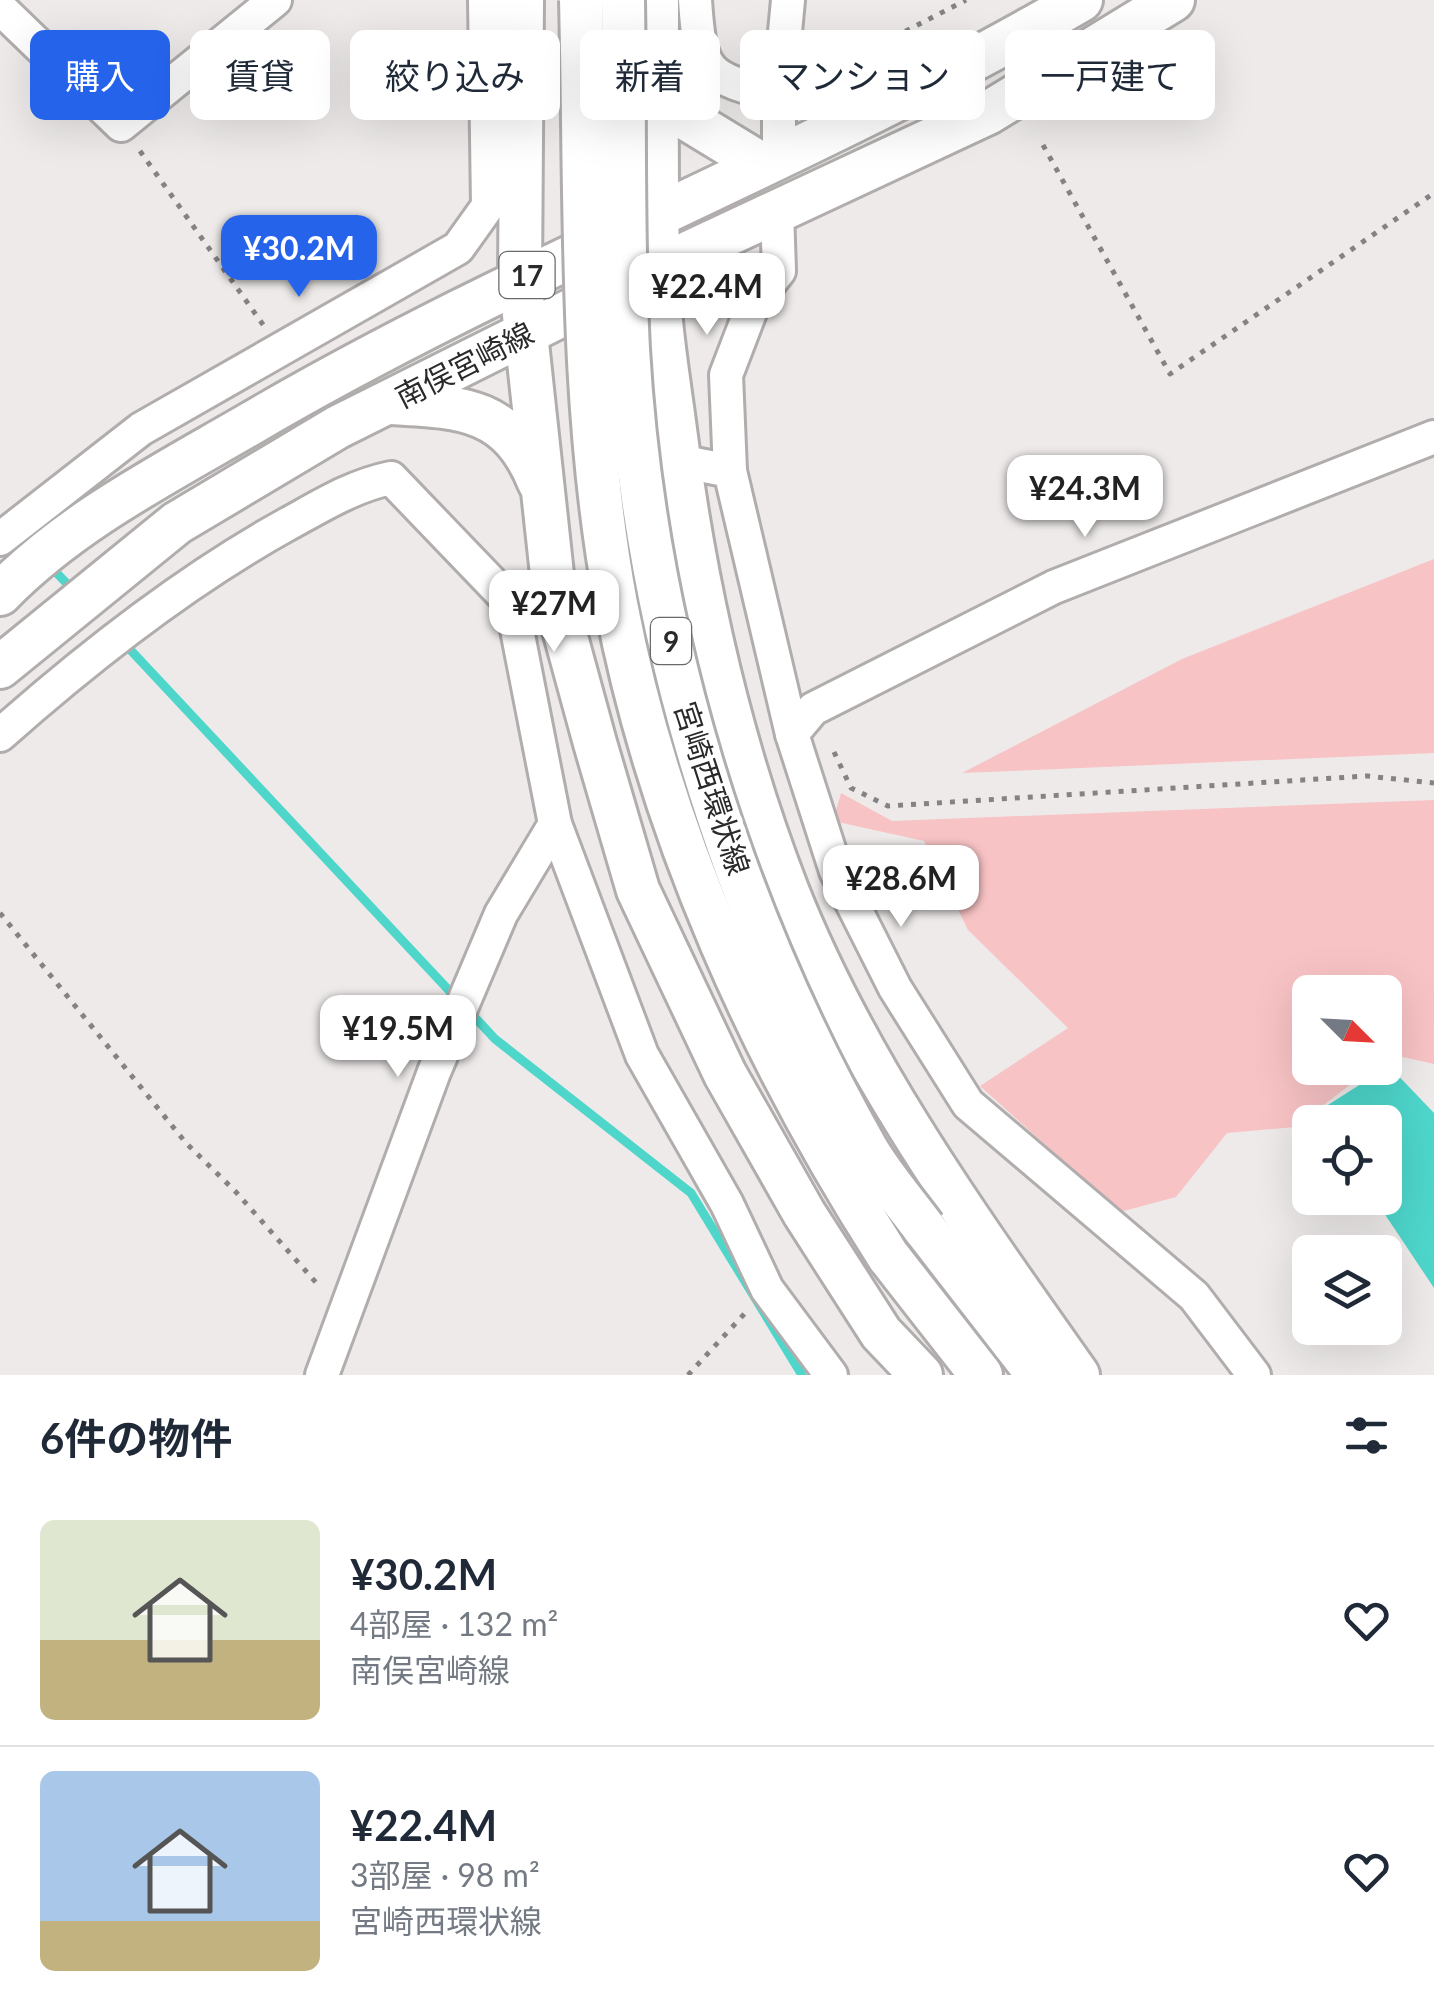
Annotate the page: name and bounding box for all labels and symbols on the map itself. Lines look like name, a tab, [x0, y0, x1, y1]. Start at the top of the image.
pin: ¥30.2M	[218, 215, 380, 300]
road number: 17	[500, 252, 554, 298]
pin: ¥22.4M	[626, 253, 788, 338]
street label: 南俣宮崎線	[389, 314, 539, 414]
pin: ¥24.3M	[1004, 455, 1166, 540]
pin: ¥27M	[495, 570, 613, 655]
road number: 9	[651, 618, 691, 664]
street label: 宮崎西環状線	[668, 697, 758, 879]
pin: ¥28.6M	[820, 845, 982, 930]
north arrow	[1292, 975, 1402, 1085]
pin: ¥19.5M	[317, 995, 479, 1080]

